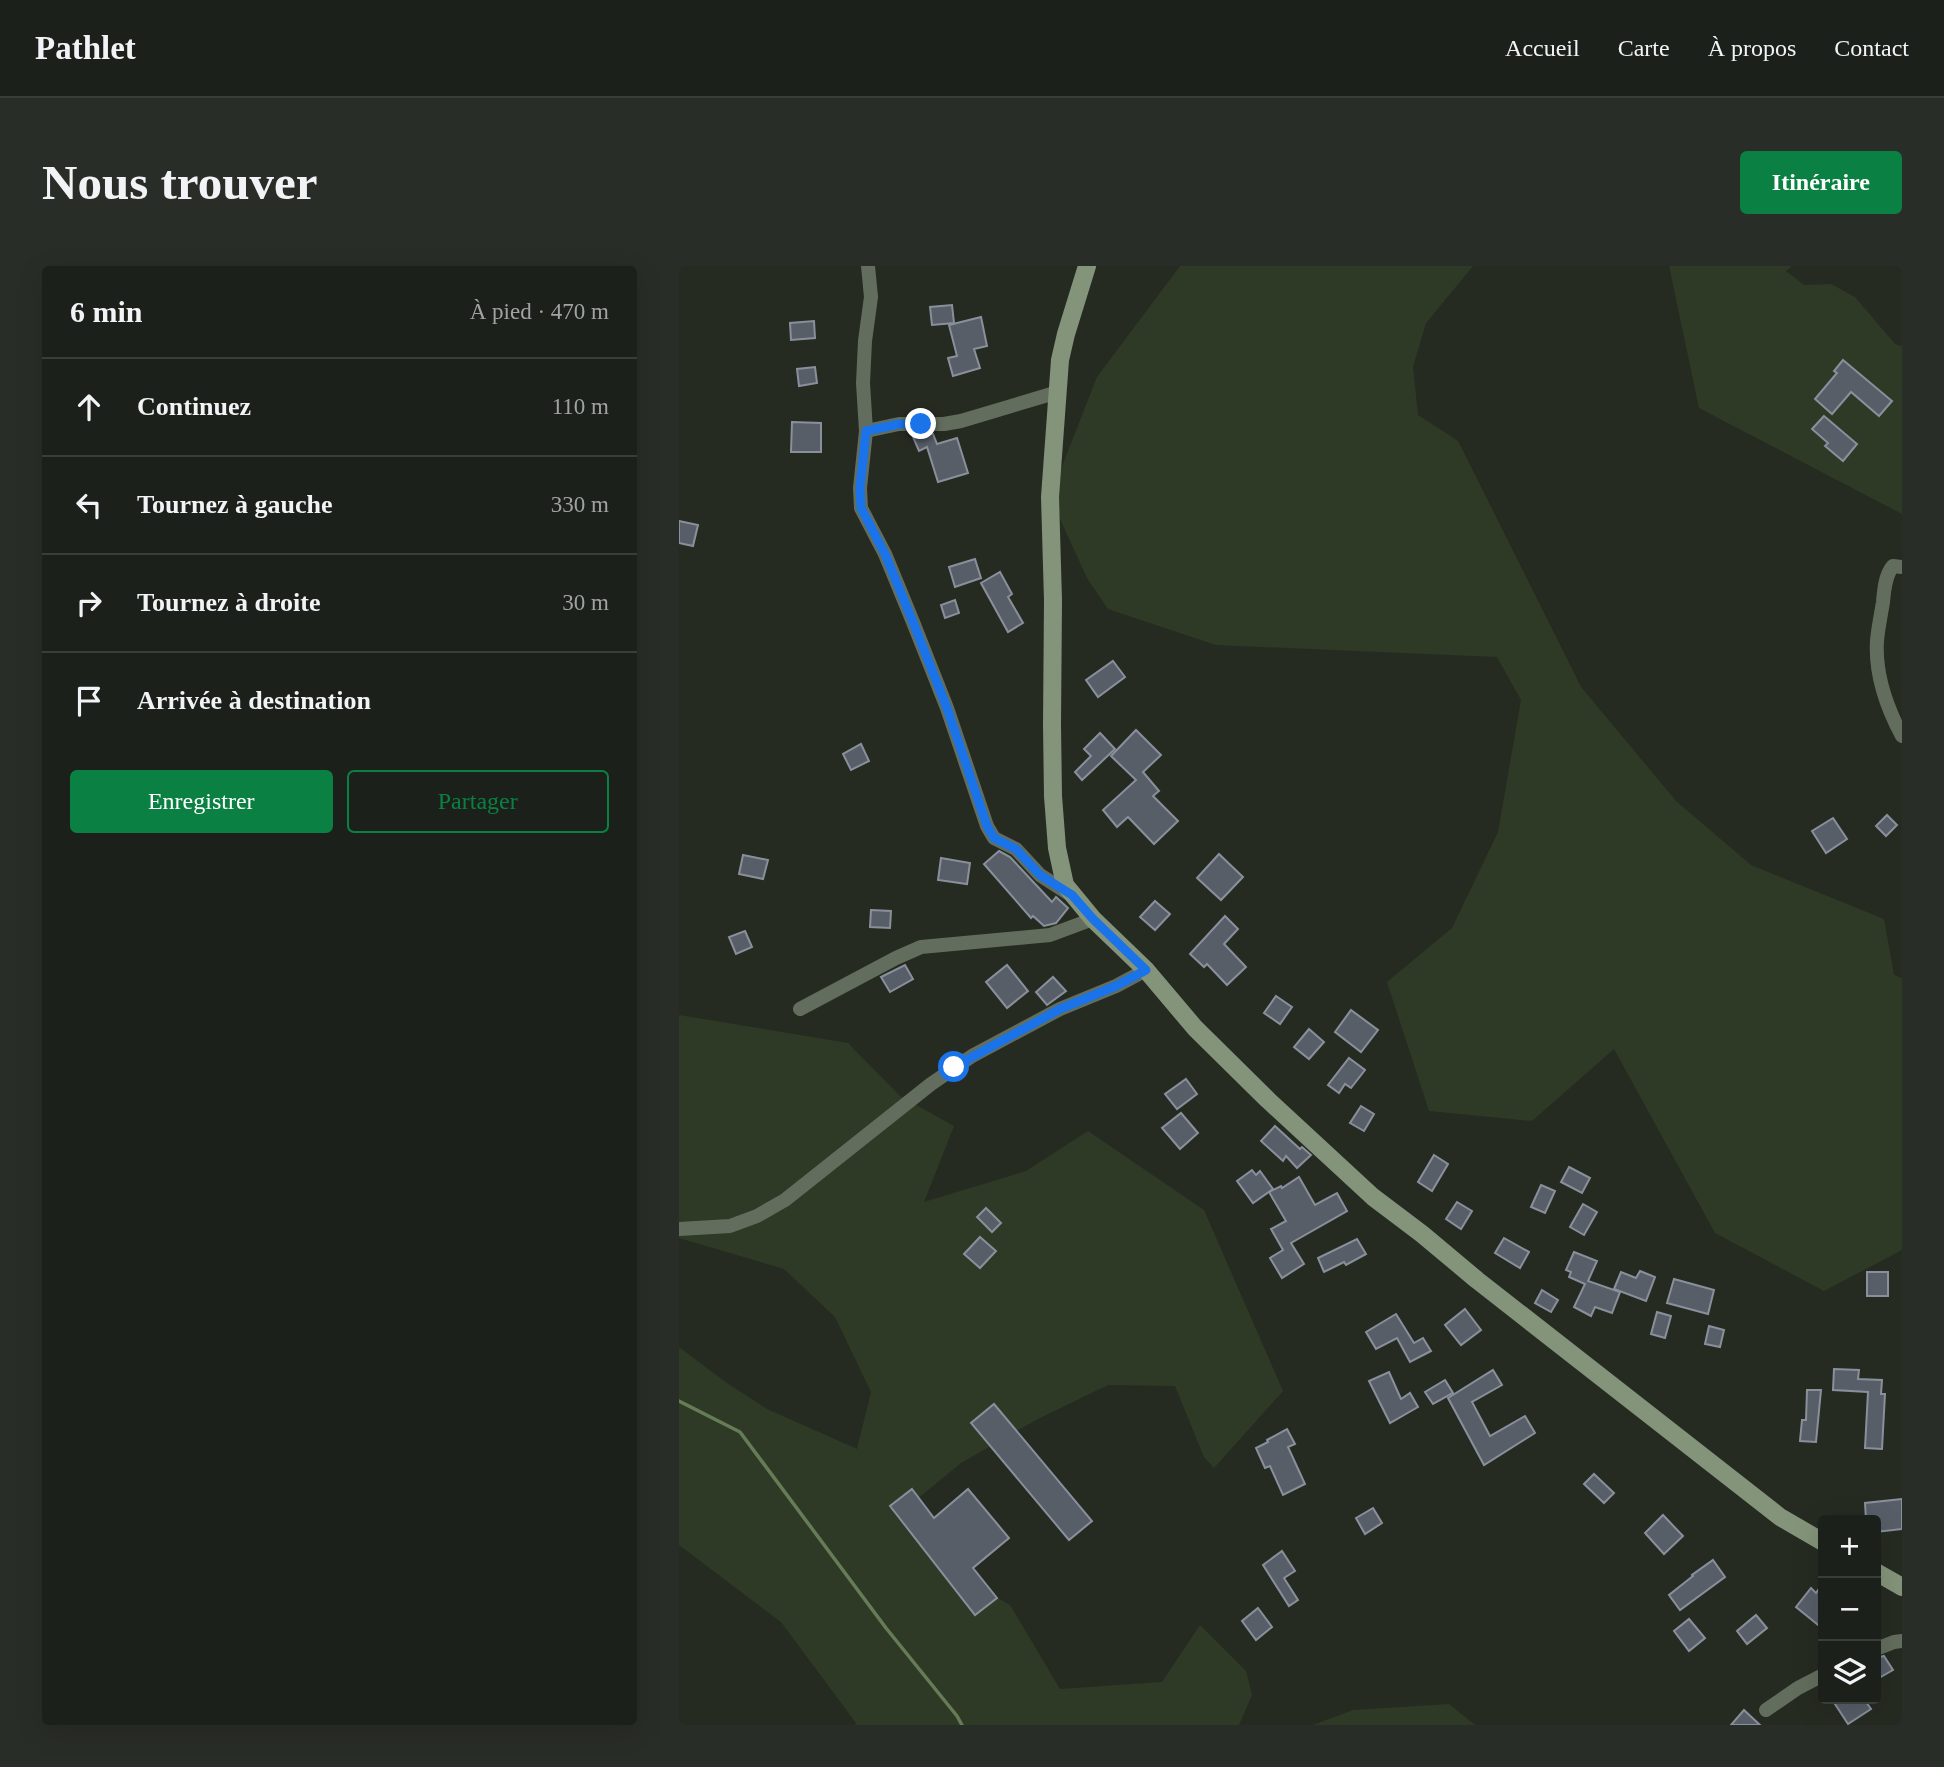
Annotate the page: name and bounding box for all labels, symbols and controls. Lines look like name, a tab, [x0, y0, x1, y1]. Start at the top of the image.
text: Pathlet	[35, 30, 136, 66]
text: Accueil	[1505, 35, 1580, 61]
text: Carte	[1618, 35, 1670, 61]
text: À propos	[1708, 35, 1796, 61]
text: Contact	[1834, 35, 1909, 61]
button: Itinéraire	[1740, 151, 1902, 214]
text: Nous trouver	[42, 155, 317, 210]
text: 6 min	[70, 295, 143, 328]
text: À pied · 470 m	[470, 299, 609, 324]
icon: ahead	[70, 388, 108, 426]
text: Continuez	[137, 392, 251, 421]
text: 110 m	[552, 394, 609, 419]
route end	[905, 408, 936, 439]
icon: left	[70, 486, 108, 524]
text: Tournez à gauche	[137, 490, 333, 519]
text: 330 m	[551, 492, 609, 517]
icon: right	[70, 584, 108, 622]
text: Tournez à droite	[137, 588, 320, 617]
text: 30 m	[562, 590, 609, 615]
icon: arrive	[70, 682, 108, 720]
text: Arrivée à destination	[137, 686, 371, 715]
button: Enregistrer	[70, 770, 333, 833]
button: Partager	[347, 770, 609, 833]
route start	[938, 1051, 969, 1082]
map controls	[1818, 1515, 1881, 1704]
button: +	[1818, 1515, 1881, 1578]
button: −	[1818, 1578, 1881, 1641]
button: layers	[1818, 1641, 1881, 1704]

